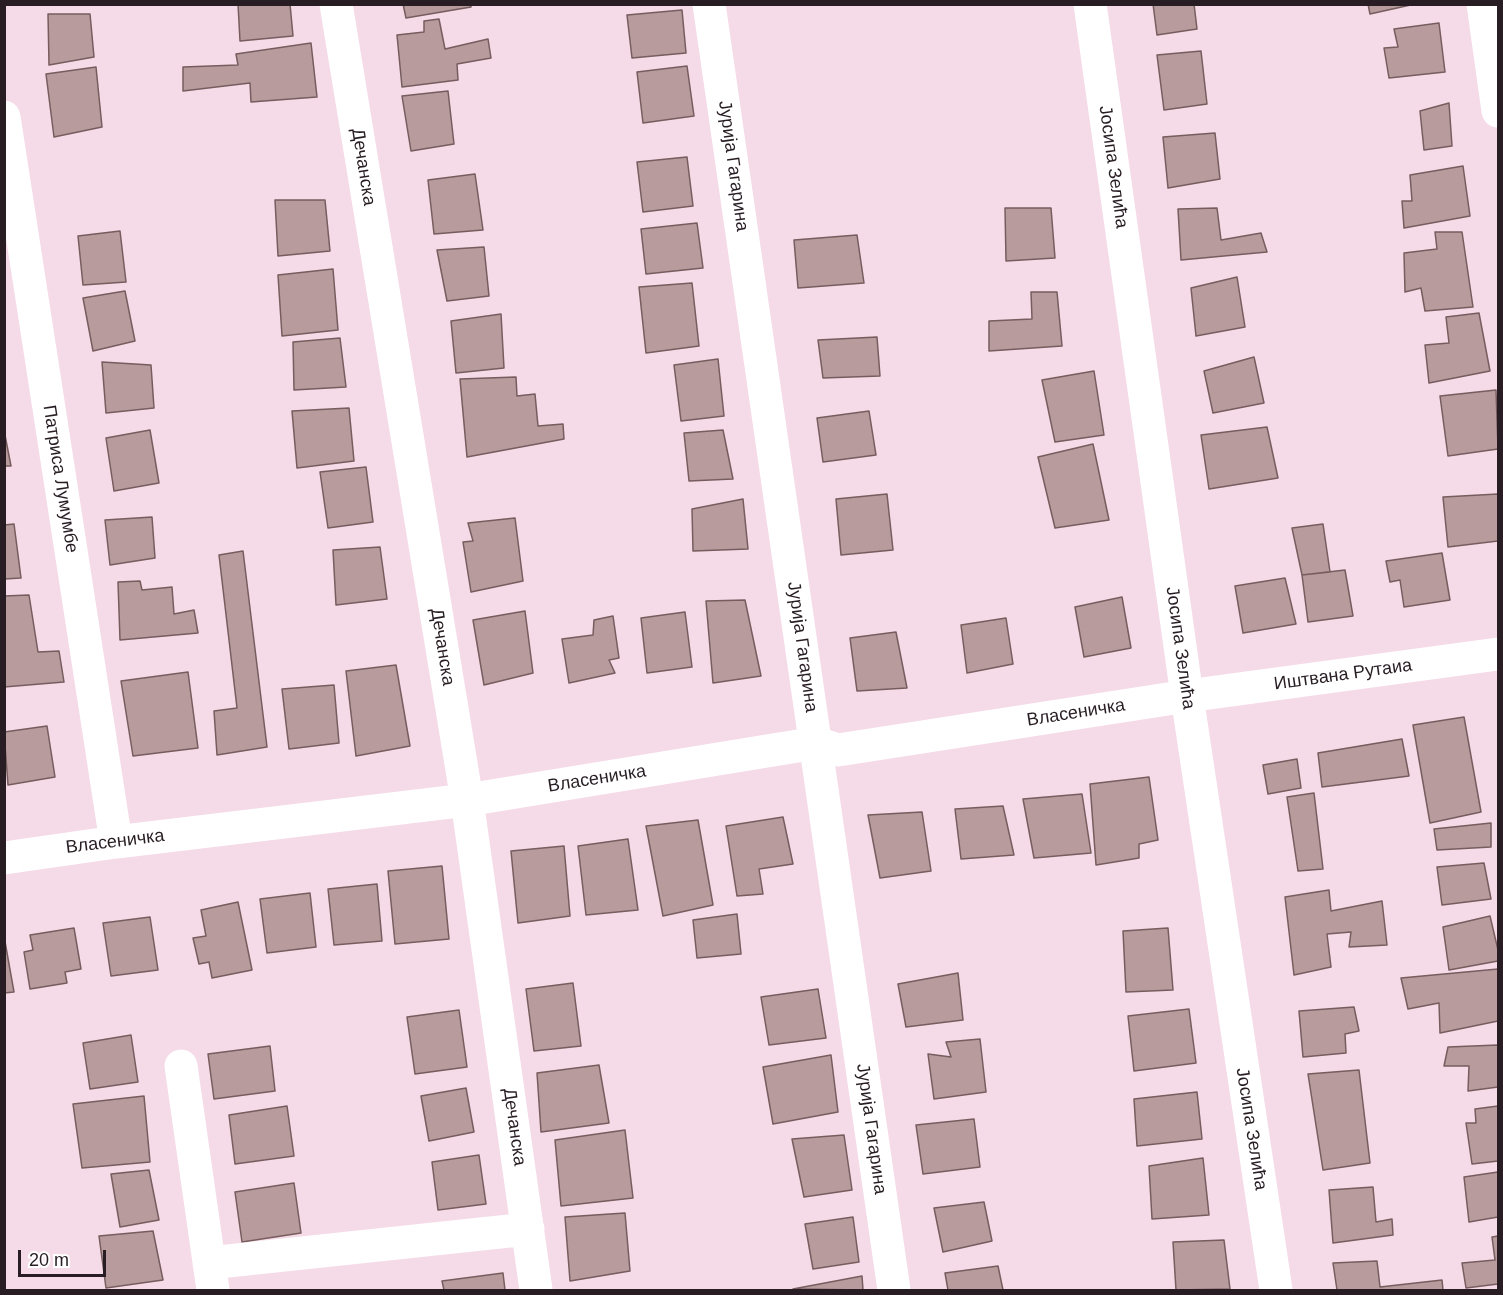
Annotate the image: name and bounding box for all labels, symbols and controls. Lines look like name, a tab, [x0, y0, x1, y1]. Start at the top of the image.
street label: Јурија Гагарина	[713, 99, 753, 233]
street label: Јосипа Зелића	[1094, 104, 1132, 230]
street label: Дечанска	[346, 127, 380, 207]
street label: Патриса Лумумбе	[38, 404, 82, 554]
street label: Јурија Гагарина	[782, 580, 822, 714]
street label: Јосипа Зелића	[1161, 585, 1199, 711]
street label: Дечанска	[425, 607, 459, 687]
street label: Иштвана Рутаиа	[1273, 655, 1413, 695]
street label: Власеничка	[1025, 695, 1127, 731]
street label: Власеничка	[546, 761, 648, 797]
street label: Власеничка	[64, 825, 166, 859]
street label: Јурија Гагарина	[851, 1062, 891, 1196]
street label: Јосипа Зелића	[1231, 1066, 1271, 1192]
street label: Дечанска	[498, 1087, 530, 1167]
scale bar	[21, 1238, 110, 1276]
text: 20 m	[29, 1250, 69, 1270]

